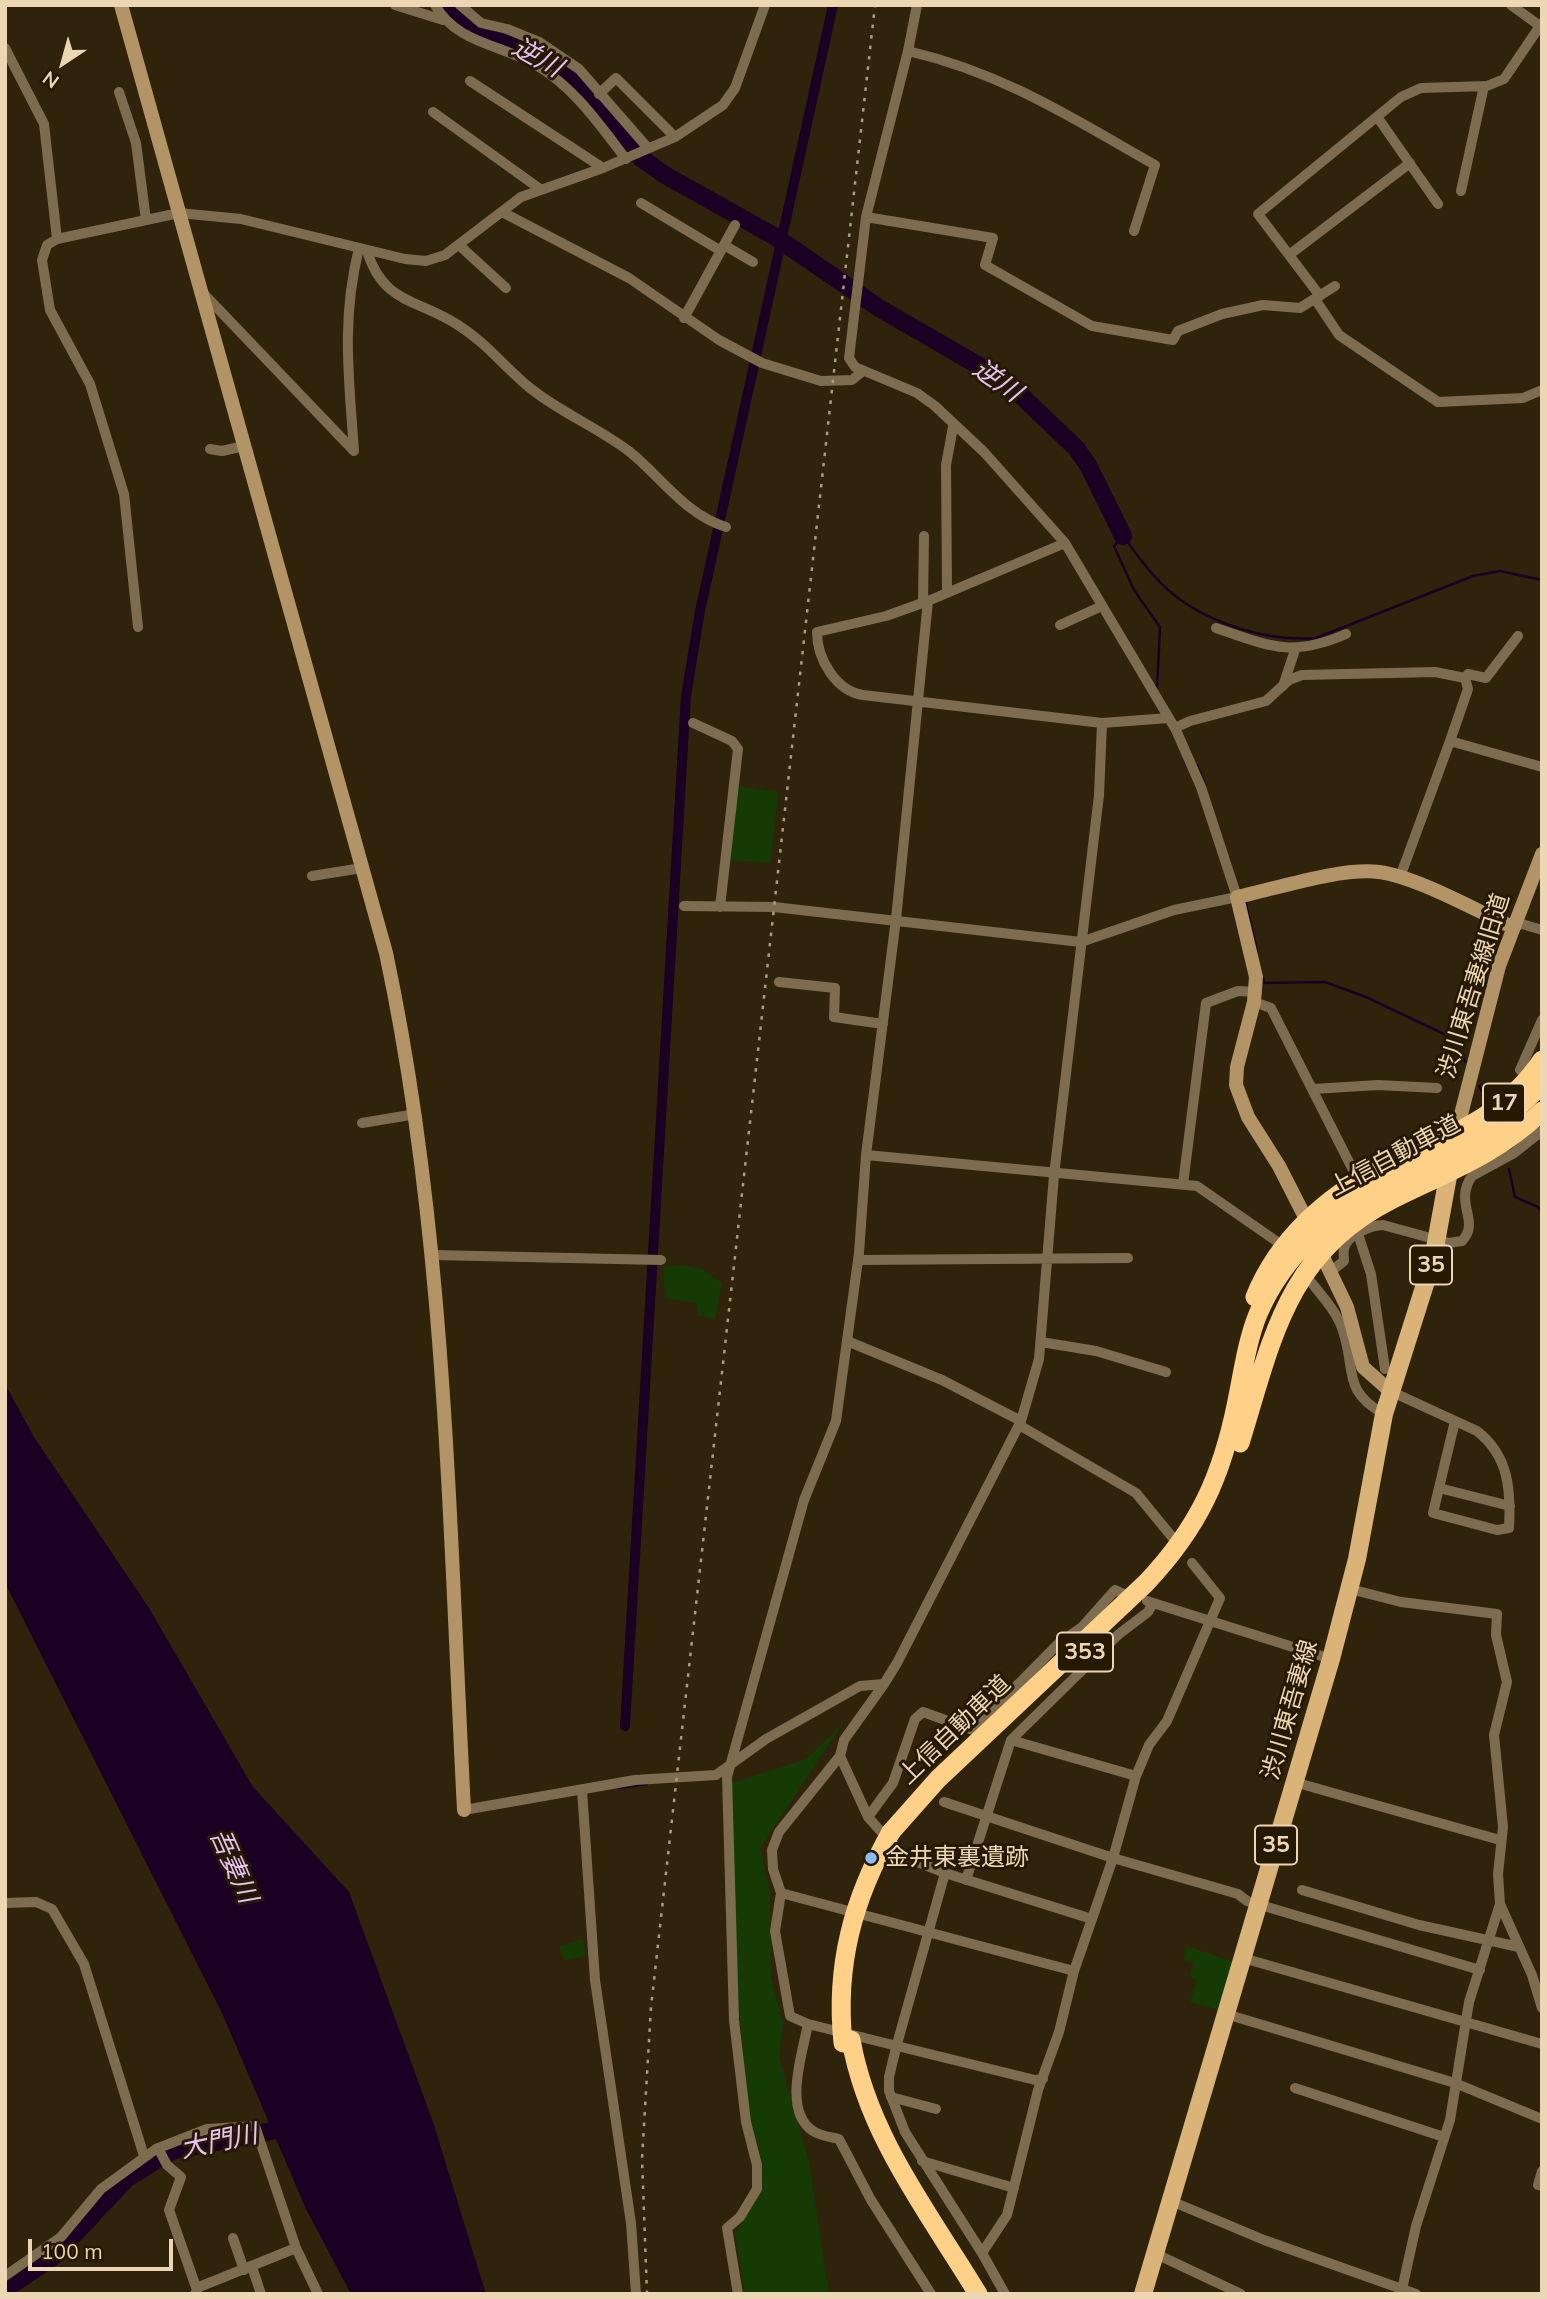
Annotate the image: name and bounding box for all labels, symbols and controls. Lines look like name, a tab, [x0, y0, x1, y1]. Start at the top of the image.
north arrow	[28, 28, 98, 98]
water label: 逆川	[507, 32, 567, 84]
text: N	[38, 66, 64, 94]
water label: 逆川	[967, 353, 1027, 409]
street label: 渋川東吾妻線旧道	[1432, 890, 1516, 1082]
road number: 17	[1483, 1084, 1525, 1122]
street label: 上信自動車道	[1325, 1109, 1465, 1203]
road number: 35	[1410, 1246, 1452, 1284]
road number: 353	[1057, 1632, 1113, 1672]
street label: 渋川東吾妻線	[1256, 1637, 1324, 1783]
street label: 上信自動車道	[893, 1670, 1017, 1790]
water label: 吾妻川	[203, 1824, 263, 1908]
road number: 35	[1255, 1826, 1297, 1864]
place label: 金井東裏遺跡	[885, 1844, 1029, 1872]
marker: 金井東裏遺跡	[863, 1850, 879, 1866]
water label: 大門川	[178, 2119, 260, 2165]
scale bar	[32, 2226, 177, 2270]
text: 100 m	[41, 2238, 103, 2264]

